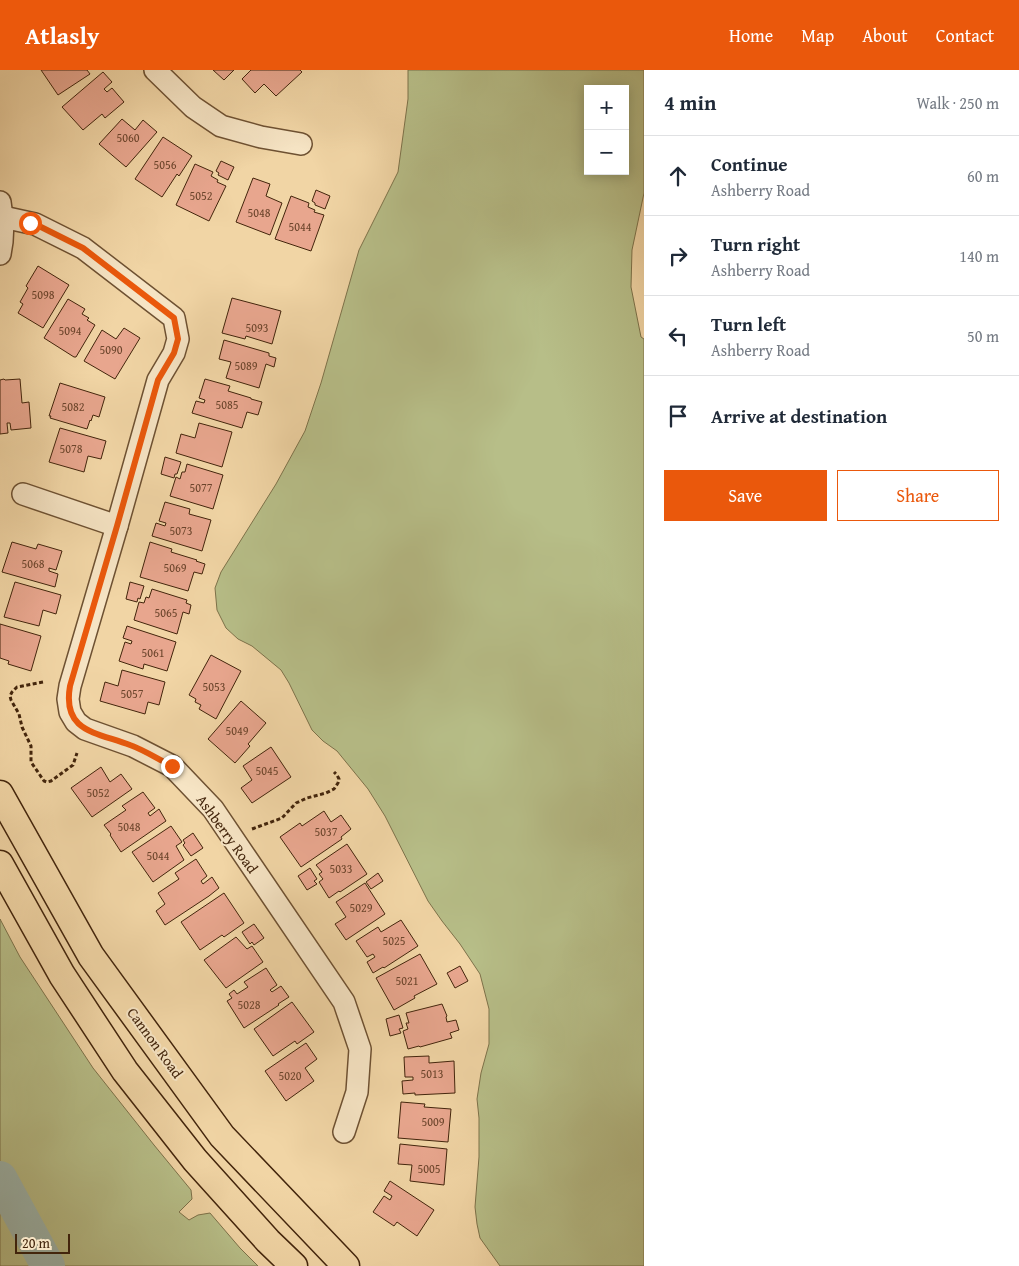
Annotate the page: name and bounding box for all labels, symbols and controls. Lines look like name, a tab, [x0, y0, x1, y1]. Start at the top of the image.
text: Atlasly	[25, 18, 99, 53]
text: Home	[729, 22, 773, 49]
text: Map	[801, 22, 834, 49]
text: About	[862, 22, 908, 49]
text: Contact	[936, 22, 994, 49]
map controls	[584, 85, 629, 175]
button: +	[584, 85, 629, 130]
text: 4 min	[664, 87, 716, 118]
text: Walk · 250 m	[916, 91, 999, 115]
house number: 5060	[116, 129, 140, 146]
button: −	[584, 130, 629, 175]
text: Continue	[711, 150, 788, 178]
house number: 5056	[153, 156, 177, 173]
icon: ahead	[664, 162, 692, 190]
text: 60 m	[967, 164, 999, 188]
text: Ashberry Road	[711, 178, 810, 202]
house number: 5052	[189, 187, 213, 204]
house number: 5048	[247, 204, 271, 221]
route start	[19, 212, 42, 235]
house number: 5044	[288, 218, 312, 235]
text: Turn right	[711, 230, 800, 258]
icon: right	[664, 242, 692, 270]
text: 140 m	[959, 244, 999, 268]
text: Ashberry Road	[711, 258, 810, 282]
house number: 5098	[31, 286, 55, 303]
text: Turn left	[711, 310, 786, 338]
house number: 5093	[245, 319, 269, 336]
house number: 5094	[58, 322, 82, 339]
icon: left	[664, 322, 692, 350]
text: 50 m	[967, 324, 999, 348]
text: Ashberry Road	[711, 338, 810, 362]
house number: 5090	[99, 341, 123, 358]
house number: 5089	[234, 357, 258, 374]
house number: 5085	[215, 396, 239, 413]
house number: 5082	[61, 398, 85, 415]
icon: arrive	[664, 402, 692, 430]
text: Arrive at destination	[711, 402, 887, 430]
house number: 5078	[59, 440, 83, 457]
button: Save	[664, 470, 827, 521]
button: Share	[837, 470, 999, 521]
house number: 5077	[189, 479, 213, 496]
house number: 5073	[169, 522, 193, 539]
house number: 5068	[21, 555, 45, 572]
house number: 5069	[163, 559, 187, 576]
house number: 5065	[154, 604, 178, 621]
house number: 5061	[141, 644, 165, 661]
house number: 5053	[202, 678, 226, 695]
house number: 5057	[120, 685, 144, 702]
house number: 5049	[225, 722, 249, 739]
route end	[161, 755, 184, 778]
house number: 5045	[255, 762, 279, 779]
house number: 5052	[86, 784, 110, 801]
street label: Ashberry Road	[192, 790, 263, 877]
house number: 5048	[117, 818, 141, 835]
house number: 5037	[314, 823, 338, 840]
house number: 5044	[146, 847, 170, 864]
house number: 5033	[329, 860, 353, 877]
house number: 5029	[349, 899, 373, 916]
house number: 5025	[382, 932, 406, 949]
house number: 5021	[395, 972, 419, 989]
house number: 5028	[237, 996, 261, 1013]
street label: Cannon Road	[123, 1003, 188, 1082]
house number: 5013	[420, 1065, 444, 1082]
house number: 5020	[278, 1067, 302, 1084]
house number: 5009	[421, 1113, 445, 1130]
house number: 5005	[417, 1160, 441, 1177]
scale bar	[15, 1231, 70, 1254]
text: 20 m	[22, 1233, 50, 1253]

